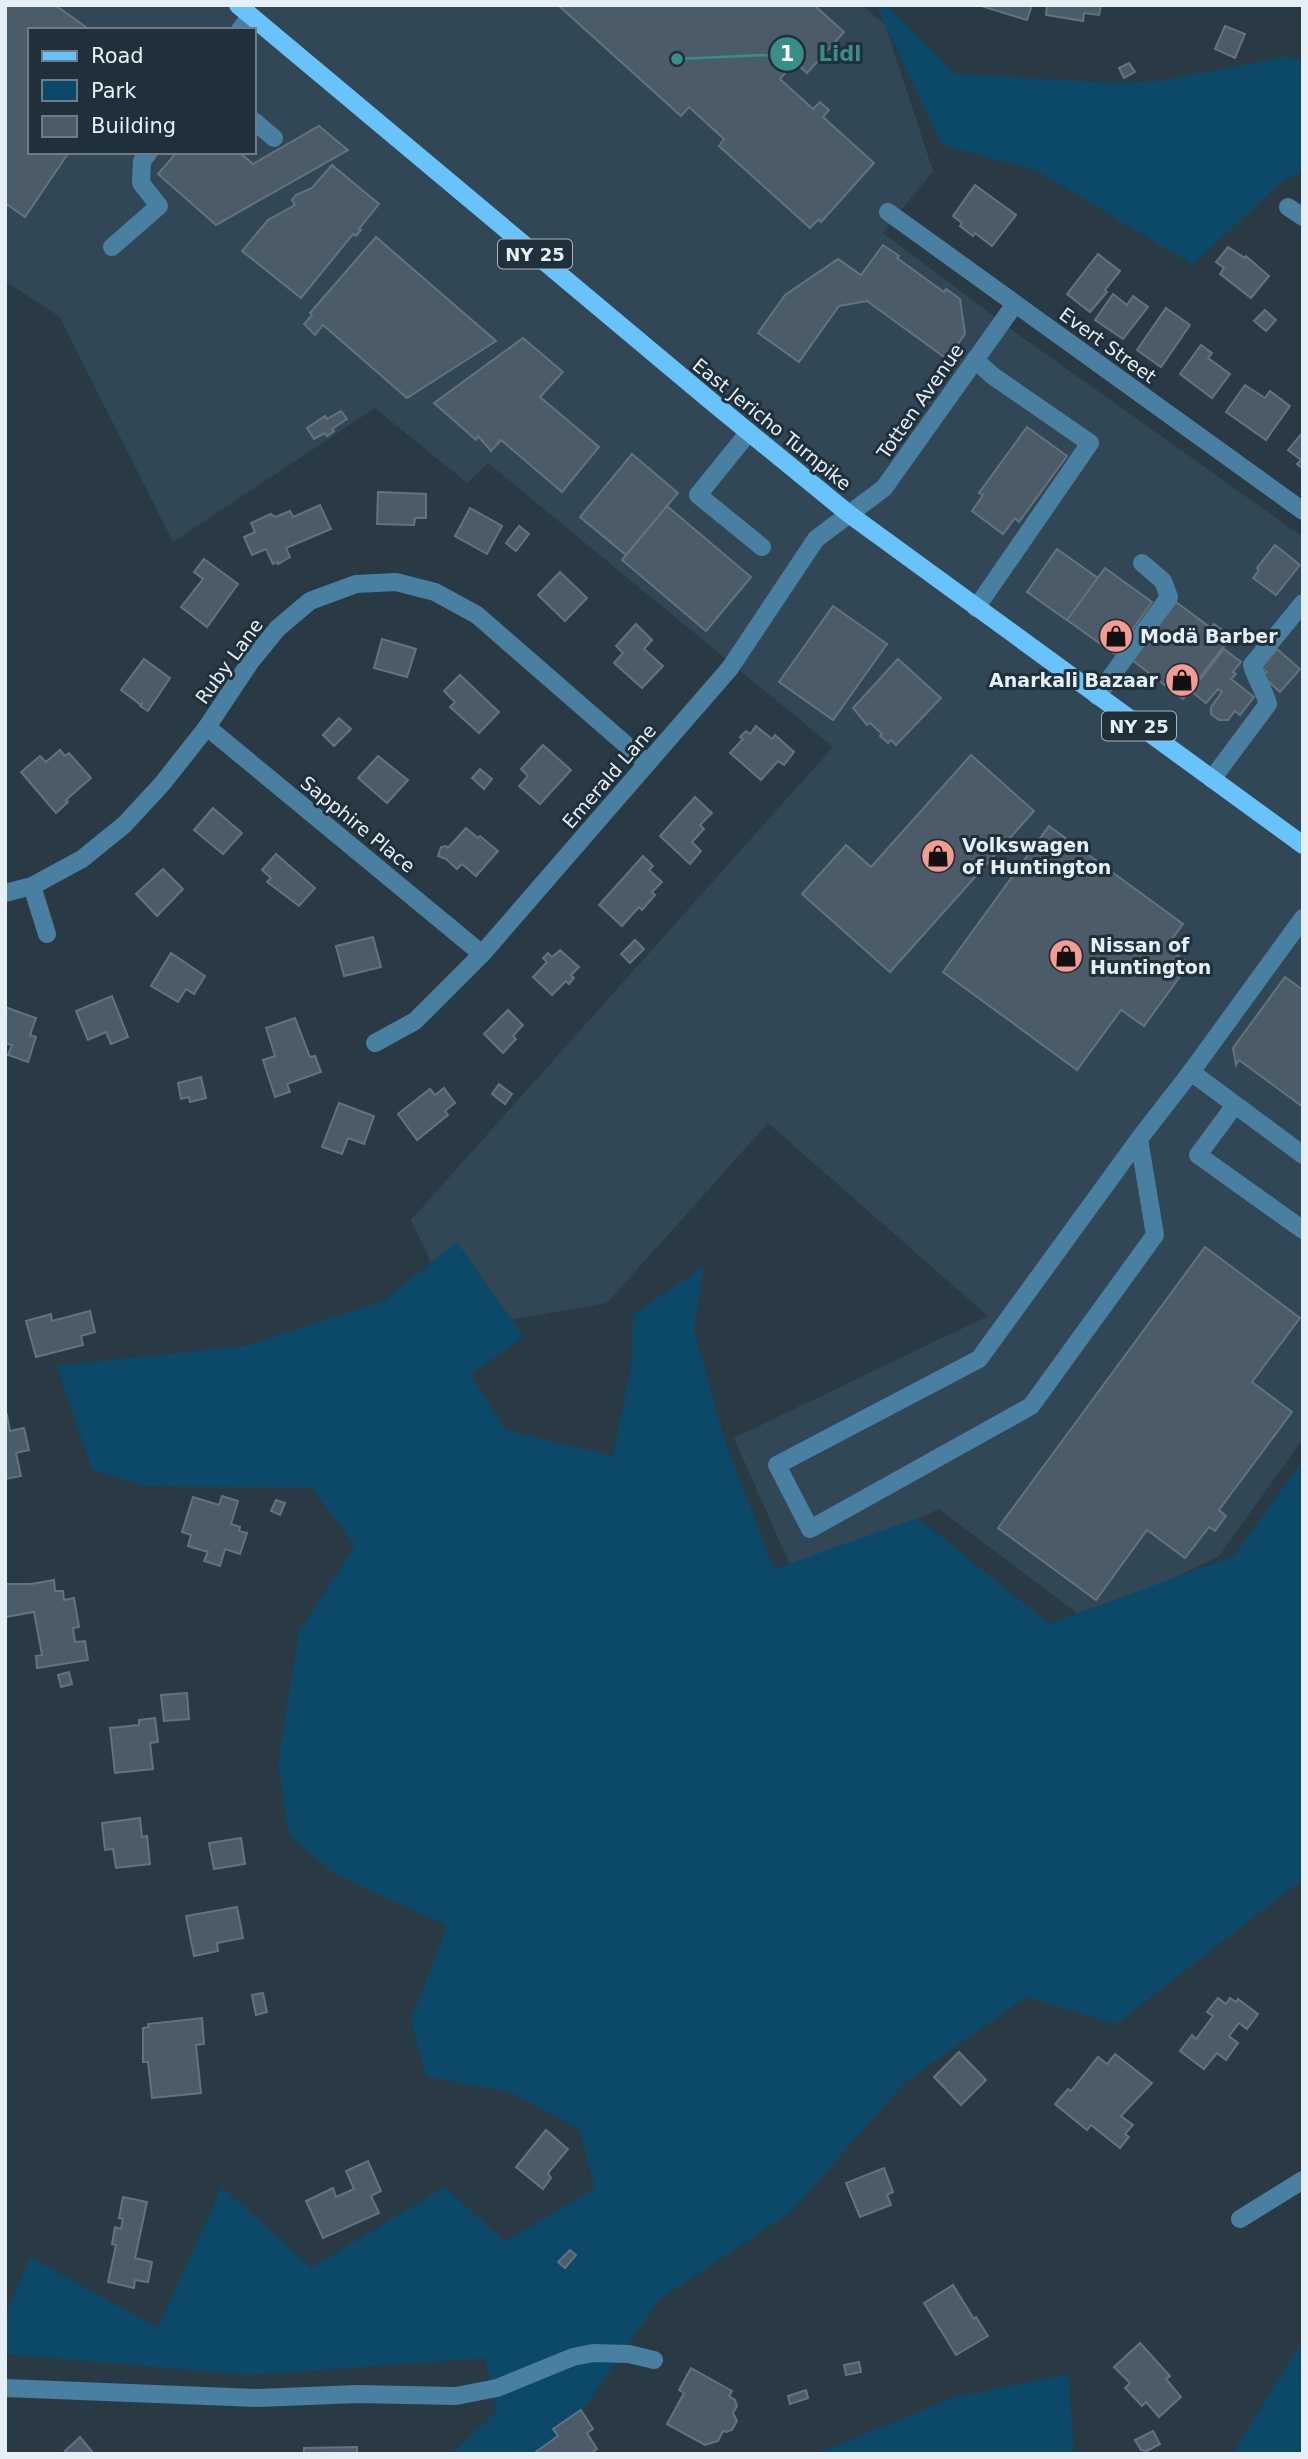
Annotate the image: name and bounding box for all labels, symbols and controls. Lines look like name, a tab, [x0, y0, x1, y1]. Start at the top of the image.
legend	[28, 28, 256, 154]
callout: Lidl	[770, 33, 876, 75]
text: 1	[780, 42, 794, 66]
text: Lidl	[819, 42, 861, 66]
text: Road	[91, 44, 144, 68]
text: Park	[91, 79, 137, 103]
text: Building	[91, 114, 176, 138]
road number: NY 25	[498, 240, 572, 268]
street label: Evert Street	[1055, 303, 1161, 387]
street label: Totten Avenue	[872, 339, 968, 464]
street label: East Jericho Turnpike	[688, 353, 856, 495]
street label: Ruby Lane	[191, 614, 267, 708]
shop icon: Modä Barber	[1097, 617, 1135, 655]
place label: Modä Barber	[1140, 625, 1278, 647]
shop icon: Anarkali Bazaar	[1163, 661, 1201, 699]
place label: Anarkali Bazaar	[989, 669, 1159, 691]
road number: NY 25	[1102, 712, 1176, 740]
street label: Emerald Lane	[558, 719, 660, 833]
street label: Sapphire Place	[296, 771, 420, 877]
place label: Volkswagen of Huntington	[962, 834, 1111, 878]
shop icon: Volkswagen of Huntington	[919, 837, 957, 875]
place label: Nissan of Huntington	[1090, 934, 1211, 978]
shop icon: Nissan of Huntington	[1047, 937, 1085, 975]

